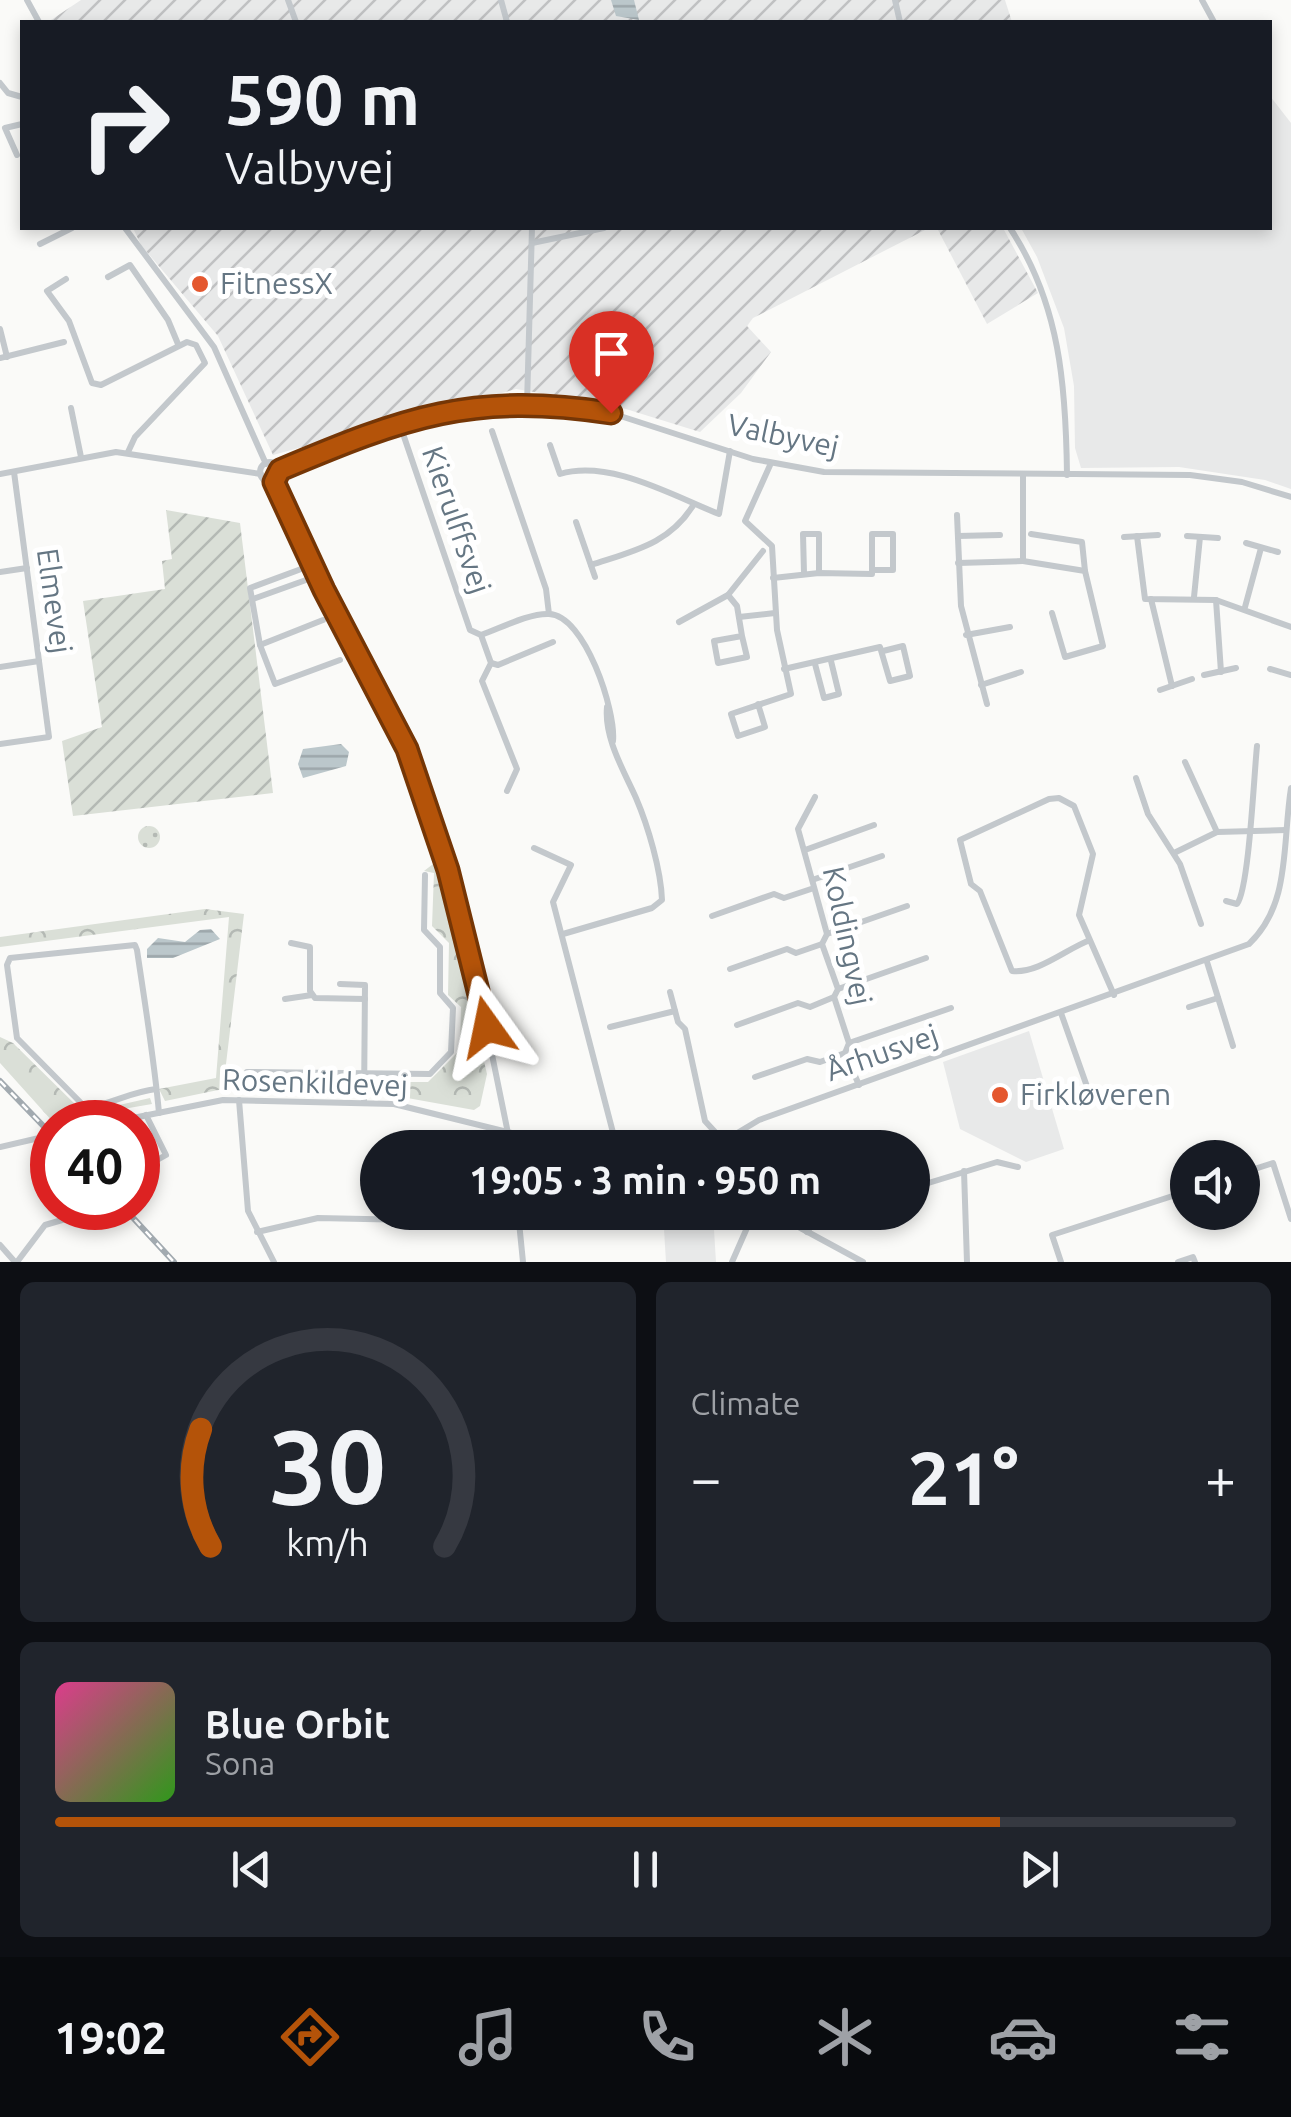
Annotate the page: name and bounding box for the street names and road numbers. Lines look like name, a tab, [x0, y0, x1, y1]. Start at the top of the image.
street label: Valbyvej	[725, 407, 842, 463]
street label: Kierulffsvej	[416, 442, 498, 598]
street label: Elmevej	[31, 546, 79, 656]
street label: Koldingvej	[817, 863, 879, 1008]
street label: Århusvej	[821, 1017, 942, 1087]
street label: Rosenkildevej	[222, 1062, 408, 1102]

